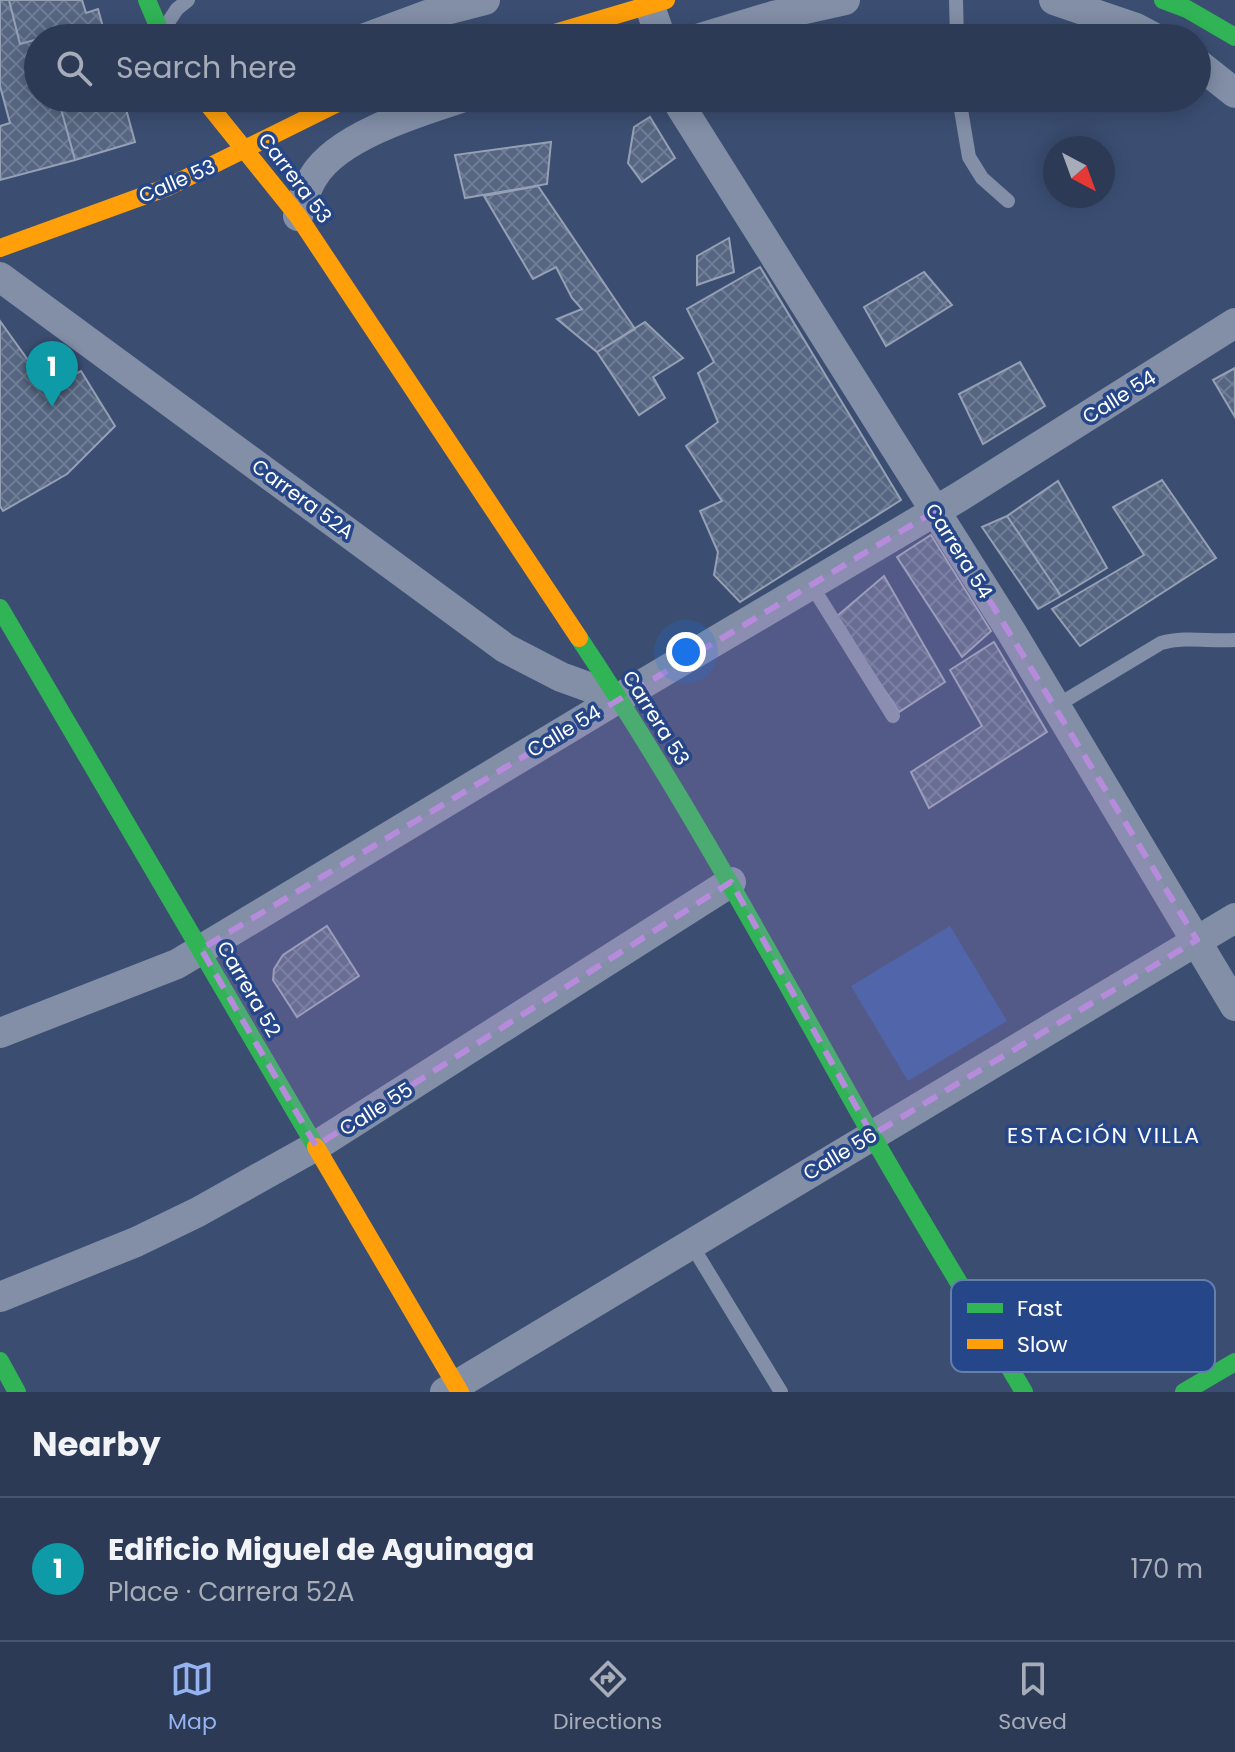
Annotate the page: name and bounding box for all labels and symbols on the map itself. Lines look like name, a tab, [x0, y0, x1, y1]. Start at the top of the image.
street label: Carrera 53	[252, 127, 338, 229]
north arrow	[1043, 136, 1115, 208]
street label: Calle 53	[134, 152, 220, 210]
pin: 1	[26, 341, 78, 407]
street label: Calle 54	[1077, 363, 1161, 431]
street label: Carrera 52A	[246, 452, 360, 546]
street label: Carrera 54	[919, 498, 999, 604]
your location	[666, 632, 706, 672]
street label: Carrera 53	[616, 665, 696, 771]
street label: Calle 54	[522, 698, 606, 764]
street label: Carrera 52	[210, 936, 288, 1042]
street label: Calle 55	[334, 1075, 418, 1143]
district label: ESTACIÓN VILLA	[1007, 1120, 1201, 1151]
street label: Calle 56	[798, 1121, 882, 1187]
legend	[951, 1280, 1215, 1372]
text: Fast	[1017, 1293, 1062, 1324]
text: Slow	[1017, 1329, 1067, 1360]

